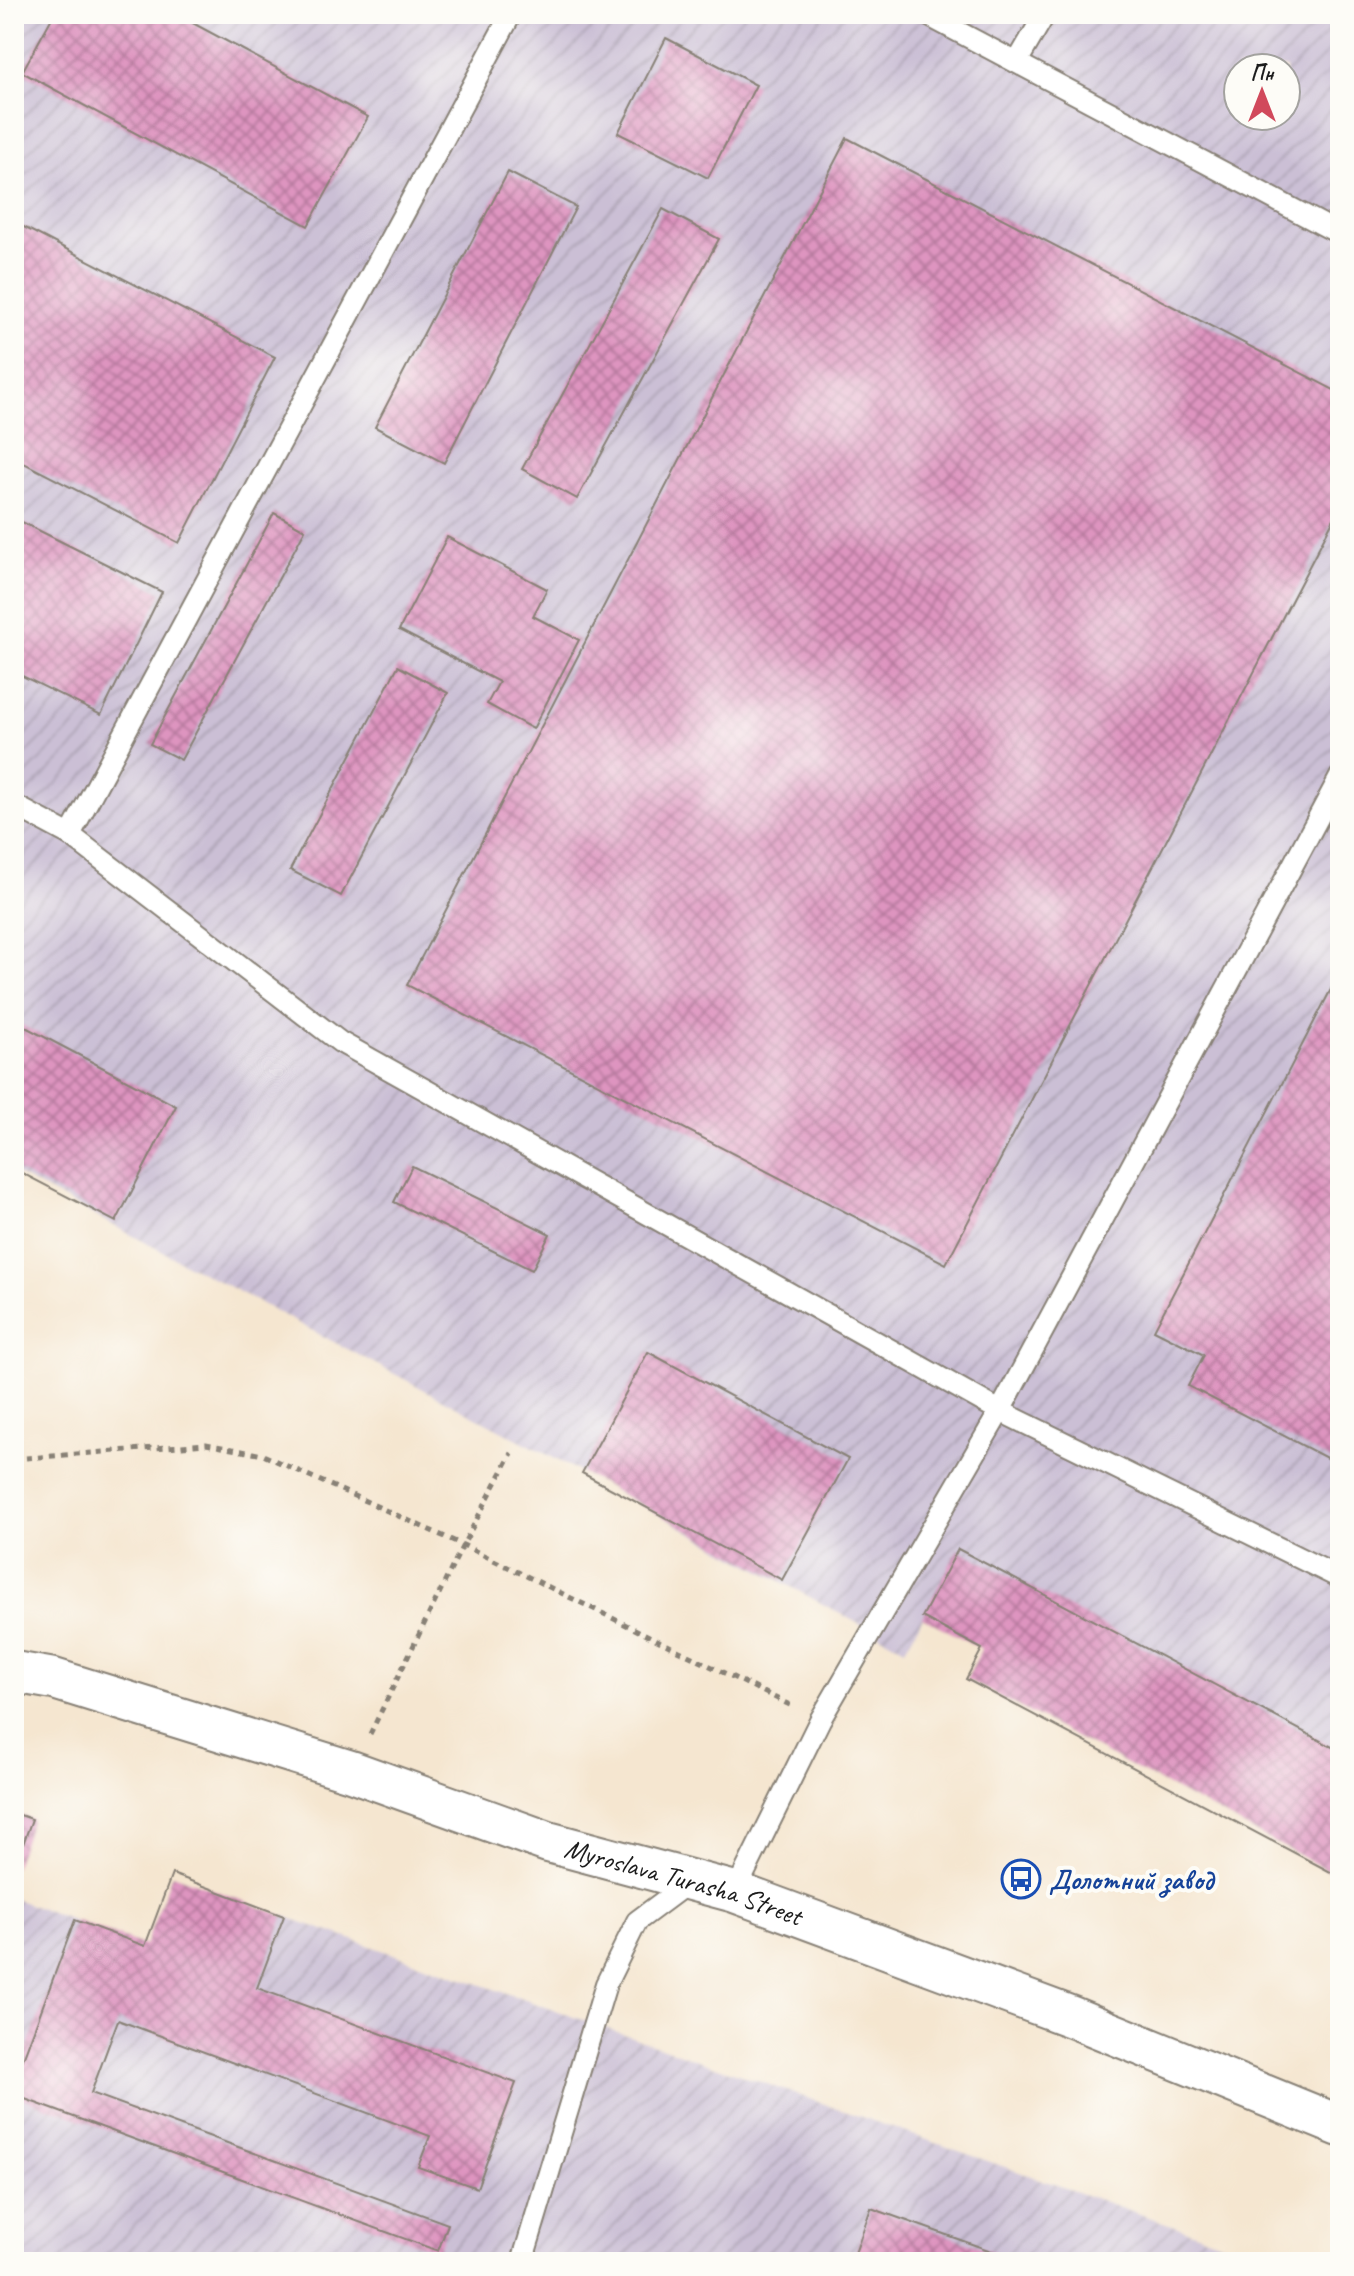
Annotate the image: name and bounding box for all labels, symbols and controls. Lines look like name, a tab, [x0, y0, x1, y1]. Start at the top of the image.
north arrow	[1222, 52, 1302, 132]
text: Пн	[1250, 59, 1275, 87]
street label: Myroslava Turasha Street	[561, 1830, 809, 1934]
bus stop icon: Долотний завод	[1000, 1858, 1042, 1900]
place label: Долотний завод	[1049, 1862, 1216, 1898]

